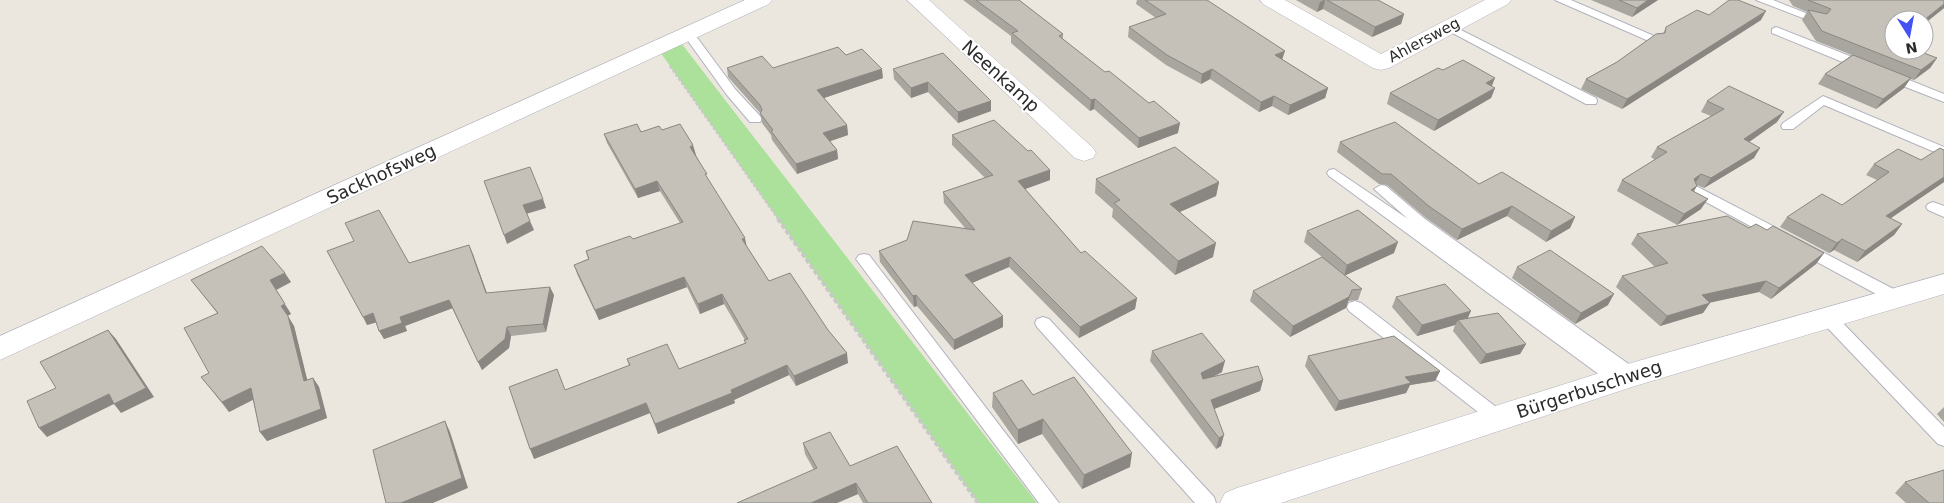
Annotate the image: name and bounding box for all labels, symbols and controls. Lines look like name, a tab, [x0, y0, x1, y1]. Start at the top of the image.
north arrow	[1884, 10, 1934, 60]
street label: Ahlersweg	[1385, 14, 1463, 66]
street label: Neenkamp	[958, 36, 1044, 116]
text: N	[1904, 39, 1919, 57]
street label: Sackhofsweg	[323, 140, 439, 208]
street label: Bürgerbuschweg	[1514, 356, 1664, 422]

